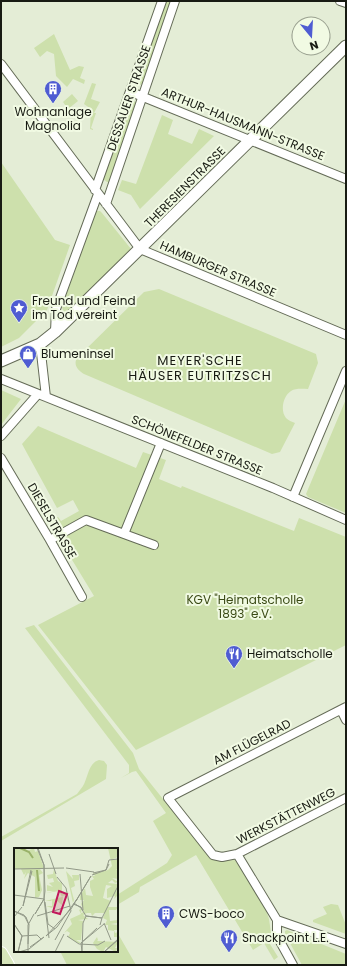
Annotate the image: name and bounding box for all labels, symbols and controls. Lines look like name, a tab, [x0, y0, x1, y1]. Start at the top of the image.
north arrow	[291, 16, 331, 56]
text: N	[308, 37, 321, 54]
street label: DESSAUER STRASSE	[102, 43, 155, 153]
building icon: Wohnanlage Magnolia	[43, 79, 63, 104]
street label: ARTHUR-HAUSMANN-STRASSE	[159, 83, 327, 164]
place label: Wohnanlage Magnolia	[14, 103, 92, 134]
street label: THERESIENSTRASSE	[140, 142, 229, 231]
street label: HAMBURGER STRASSE	[158, 236, 279, 301]
place label: Freund und Feind im Tod vereint	[32, 292, 136, 323]
place icon: Freund und Feind im Tod vereint	[9, 298, 29, 323]
shop icon: Blumeninsel	[18, 344, 38, 369]
place label: Blumeninsel	[41, 345, 114, 362]
district label: MEYER'SCHE HÄUSER EUTRITZSCH	[128, 351, 272, 385]
street label: SCHÖNEFELDER STRASSE	[129, 410, 265, 479]
street label: DIESELSTRASSE	[24, 480, 81, 562]
park label: KGV "Heimatscholle 1893" e.V.	[186, 591, 304, 622]
restaurant icon: Heimatscholle	[224, 644, 244, 669]
place label: Heimatscholle	[247, 645, 333, 662]
street label: AM FLÜGELRAD	[210, 715, 294, 769]
street label: WERKSTÄTTENWEG	[233, 783, 338, 848]
inset map	[14, 848, 118, 952]
building icon: CWS-boco	[156, 904, 176, 929]
place label: CWS-boco	[179, 905, 245, 922]
restaurant icon: Snackpoint L.E.	[219, 928, 239, 953]
place label: Snackpoint L.E.	[242, 929, 329, 946]

